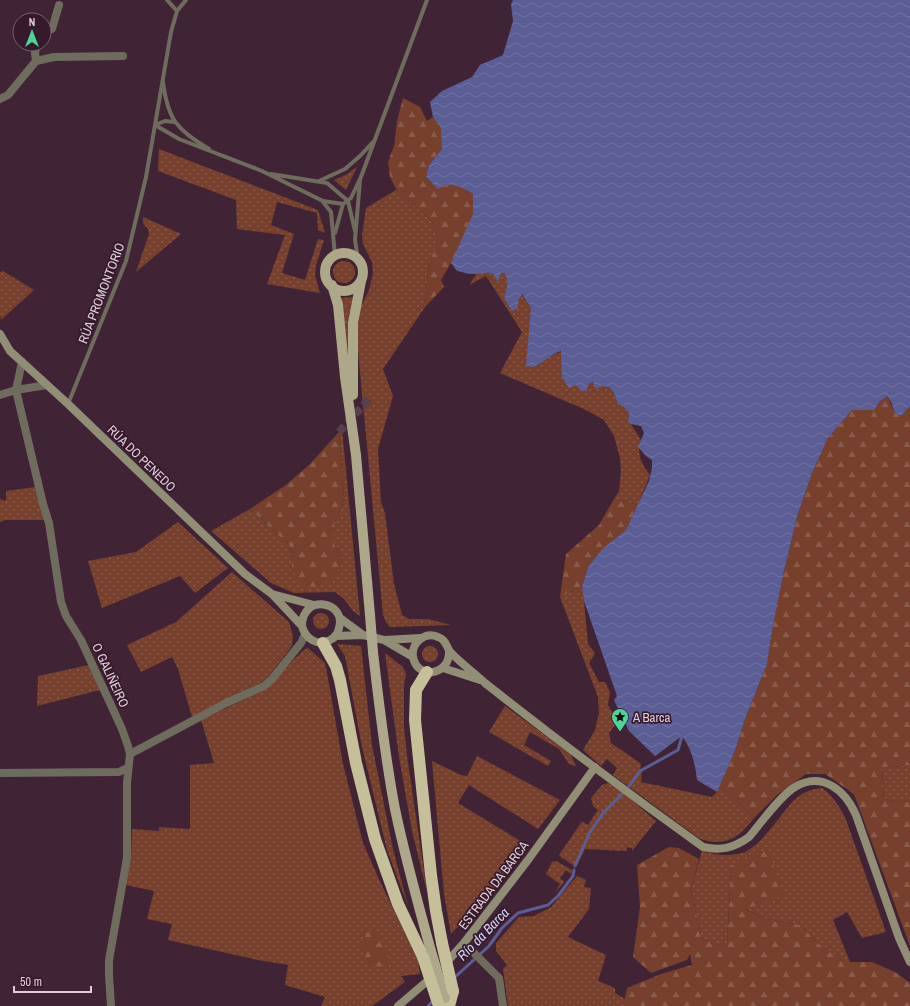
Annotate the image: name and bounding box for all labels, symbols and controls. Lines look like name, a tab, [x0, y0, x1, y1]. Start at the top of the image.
north arrow	[12, 12, 52, 52]
text: N	[29, 15, 35, 29]
street label: RÚA PROMONTORIO	[74, 240, 128, 346]
street label: RÚA DO PENEDO	[104, 421, 180, 495]
street label: O GALIÑEIRO	[88, 640, 133, 710]
place icon: A Barca	[610, 707, 630, 732]
place label: A Barca	[632, 709, 670, 726]
street label: ESTRADA DA BARCA	[455, 837, 533, 933]
water label: Río da Barca	[453, 904, 513, 964]
scale bar	[14, 968, 91, 994]
text: 50 m	[20, 974, 42, 990]

